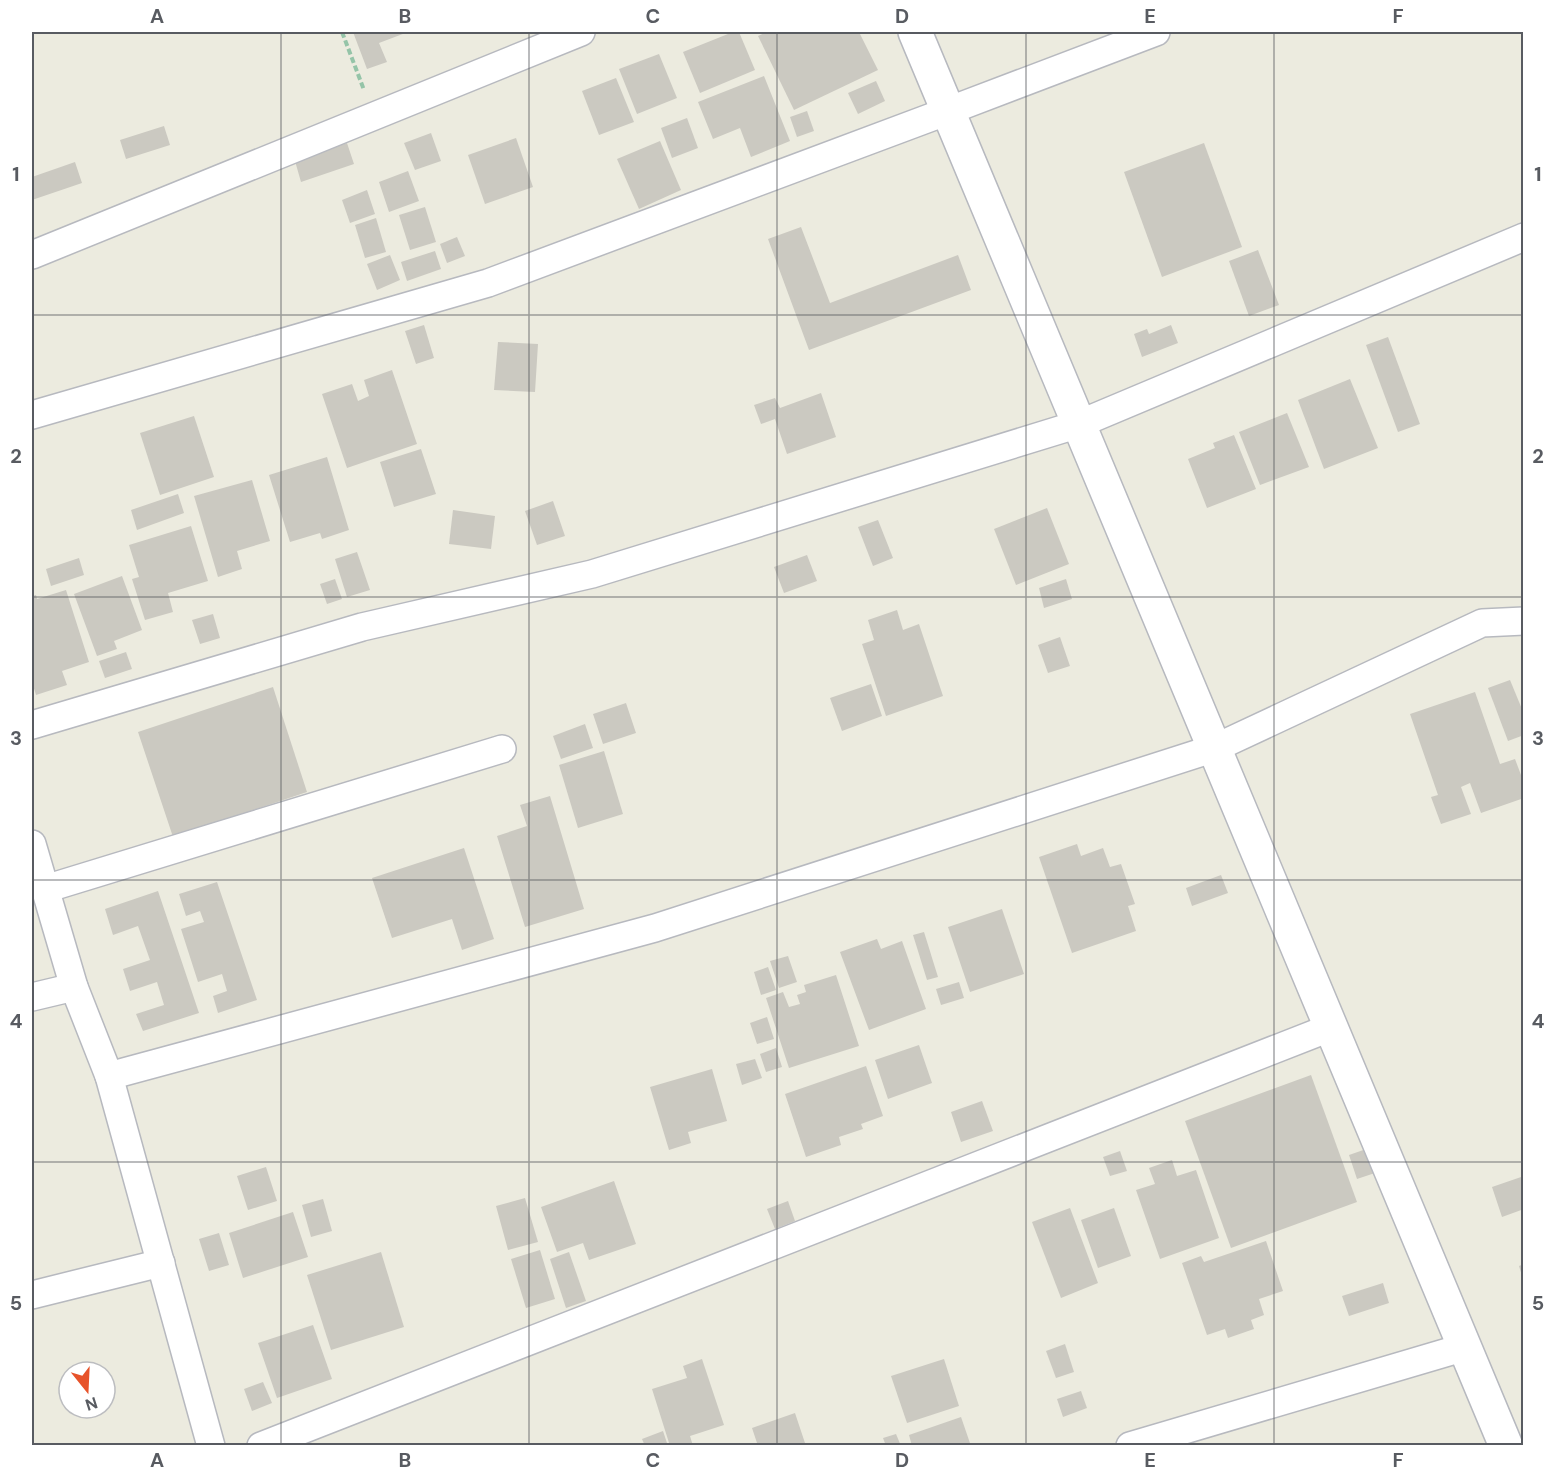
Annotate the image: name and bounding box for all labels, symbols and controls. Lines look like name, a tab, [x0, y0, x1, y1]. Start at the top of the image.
text: A	[150, 3, 164, 29]
text: B	[399, 3, 411, 29]
text: C	[646, 3, 660, 29]
text: D	[895, 3, 909, 29]
text: E	[1144, 3, 1156, 29]
text: F	[1392, 3, 1404, 29]
text: 1	[12, 161, 20, 187]
text: 1	[1534, 161, 1542, 187]
text: 2	[10, 443, 22, 469]
text: 2	[1532, 443, 1544, 469]
text: 3	[10, 725, 22, 751]
text: 3	[1532, 725, 1544, 751]
text: 4	[10, 1008, 23, 1034]
text: 4	[1532, 1008, 1545, 1034]
text: 5	[10, 1290, 22, 1316]
text: 5	[1532, 1290, 1544, 1316]
north arrow	[57, 1360, 117, 1420]
text: N	[83, 1392, 100, 1416]
text: A	[150, 1447, 164, 1473]
text: B	[399, 1447, 411, 1473]
text: C	[646, 1447, 660, 1473]
text: D	[895, 1447, 909, 1473]
text: E	[1144, 1447, 1156, 1473]
text: F	[1392, 1447, 1404, 1473]

